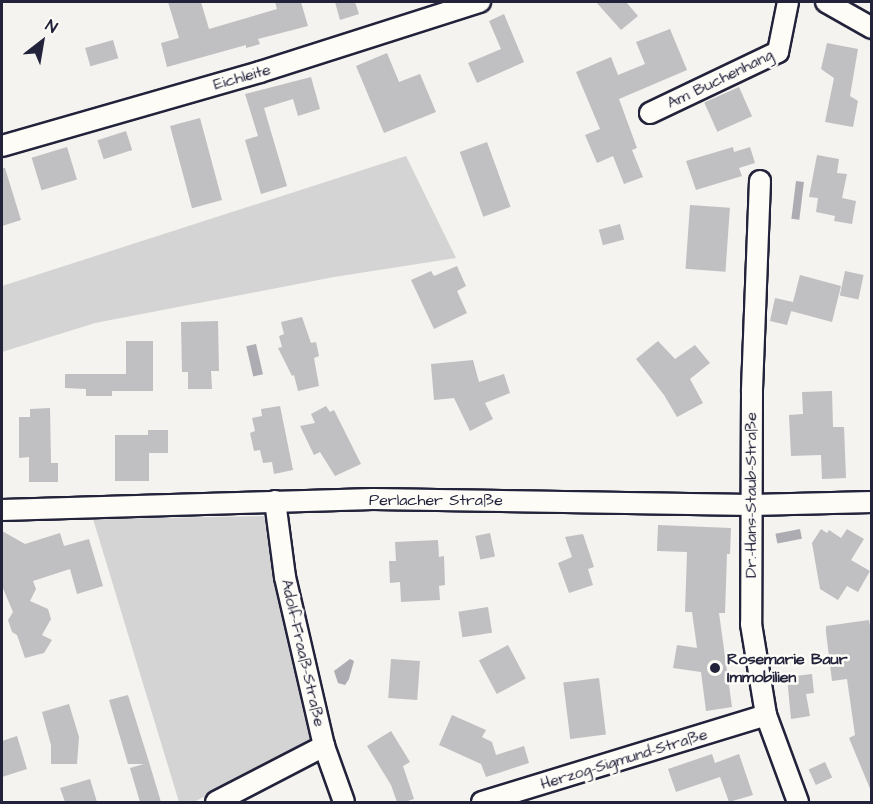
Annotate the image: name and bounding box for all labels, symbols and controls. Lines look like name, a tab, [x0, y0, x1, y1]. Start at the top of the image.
north arrow	[12, 12, 72, 72]
text: N	[41, 15, 61, 39]
street label: Am Buchenhang	[664, 45, 776, 113]
street label: Eichleite	[211, 60, 273, 94]
street label: Dr.-Hans-Staub-Straße	[741, 412, 761, 578]
street label: Perlacher Straße	[369, 490, 503, 510]
street label: Adolf-Fraaß-Straße	[277, 577, 329, 729]
place label: Rosemarie Baur Immobilien	[727, 649, 847, 687]
marker: Rosemarie Baur Immobilien	[708, 661, 722, 675]
street label: Herzog-Sigmund-Straße	[538, 724, 710, 794]

